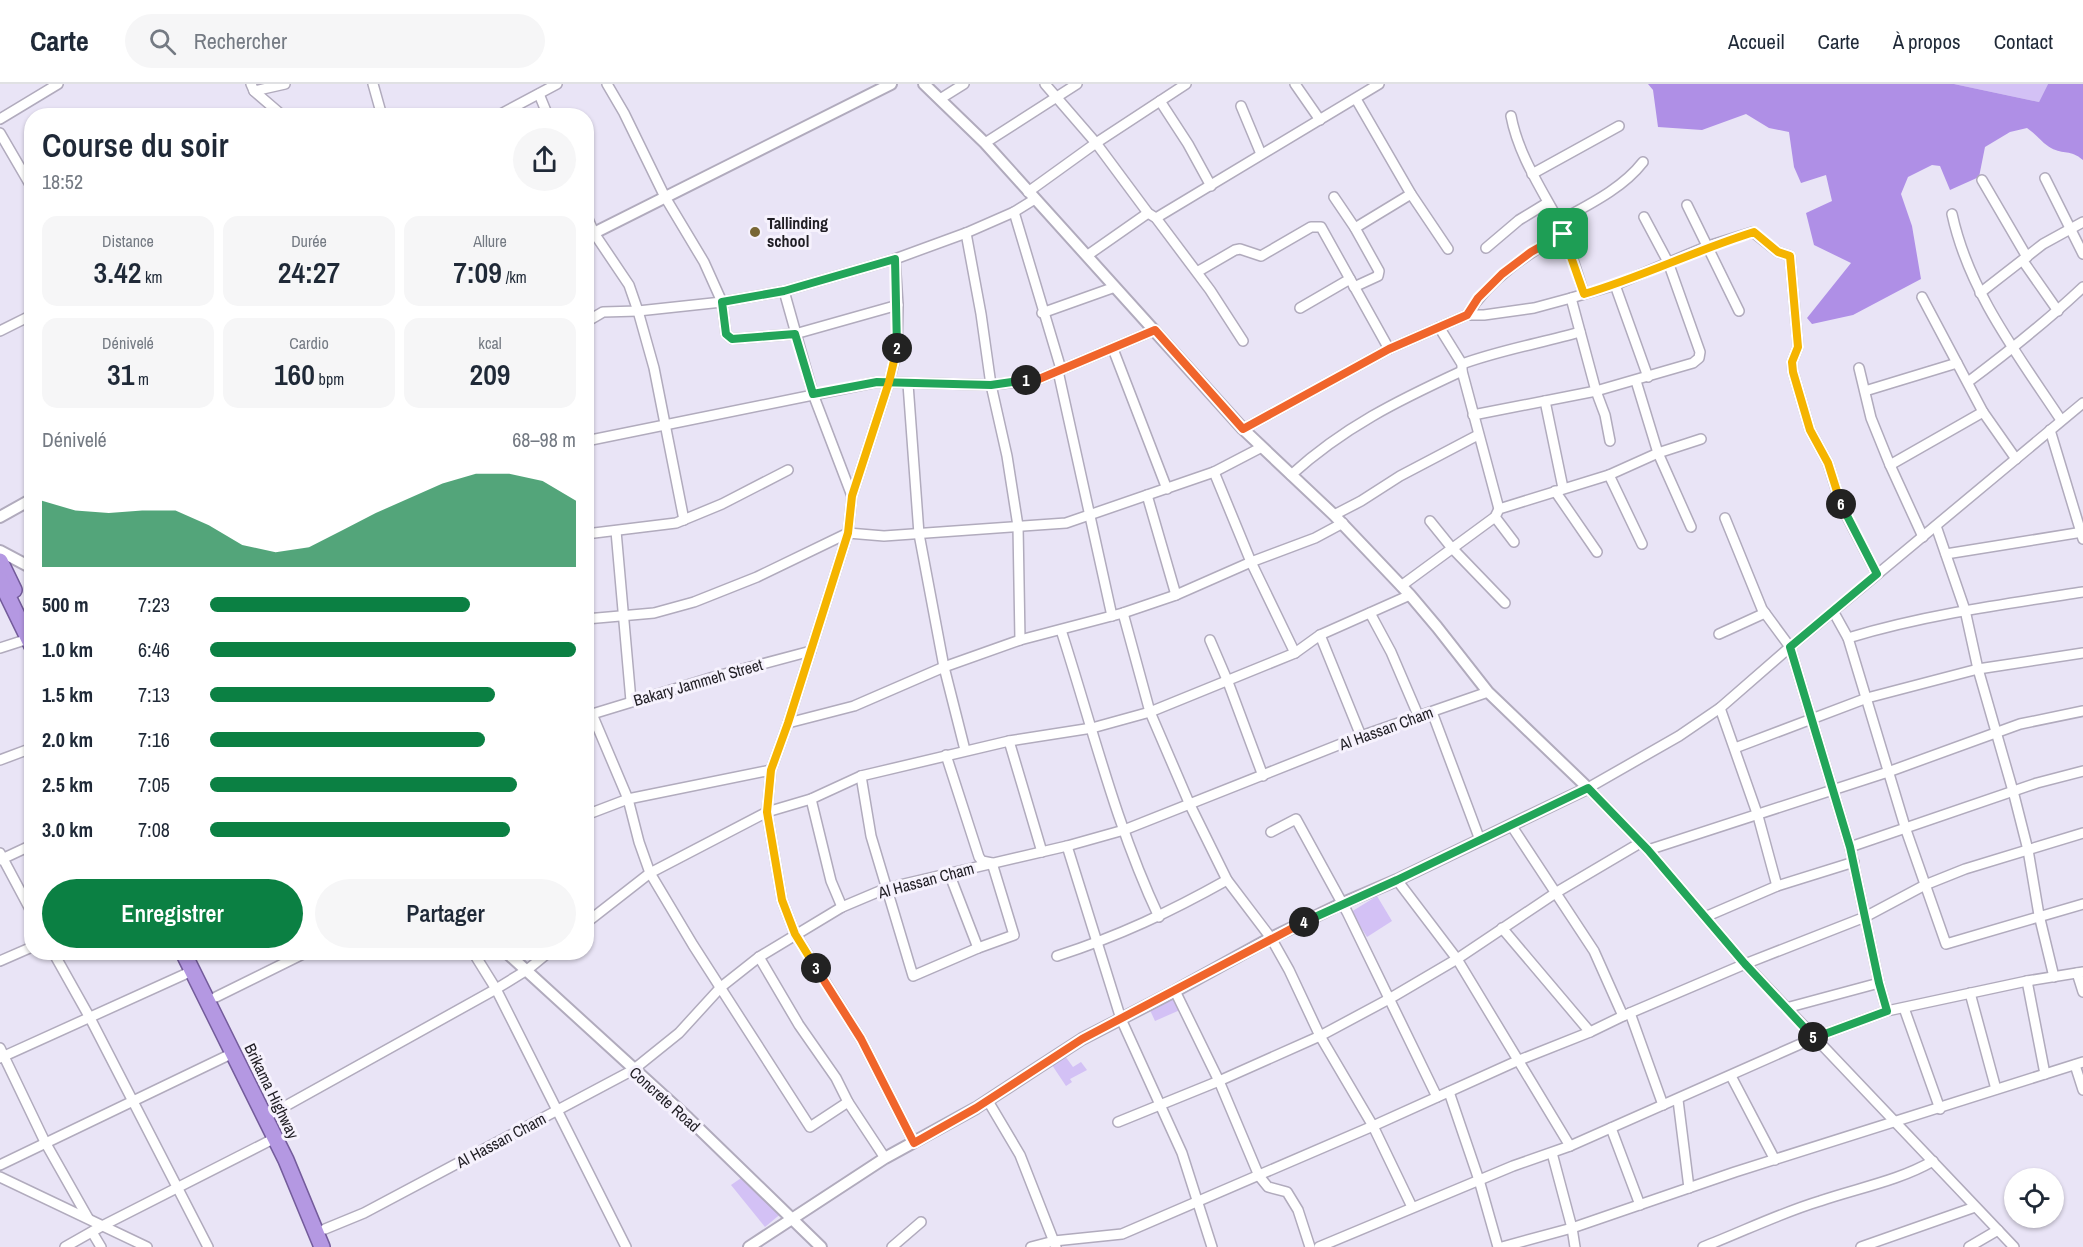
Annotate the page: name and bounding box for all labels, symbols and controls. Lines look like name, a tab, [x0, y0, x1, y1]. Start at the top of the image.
search box	[125, 14, 545, 68]
text: Carte	[30, 22, 89, 60]
icon: search	[146, 25, 179, 58]
text: Rechercher	[194, 26, 287, 56]
text: Accueil	[1728, 27, 1785, 56]
text: Carte	[1818, 27, 1860, 56]
text: À propos	[1893, 27, 1961, 56]
text: Contact	[1994, 27, 2053, 56]
text: Course du soir	[42, 123, 228, 167]
button: share	[513, 128, 576, 191]
text: 18:52	[42, 168, 83, 195]
pin	[1537, 208, 1588, 259]
place label: Tallinding school	[767, 212, 828, 252]
icon: arrive	[1546, 217, 1579, 250]
marker: Tallinding school	[748, 225, 762, 239]
text: Distance	[102, 230, 154, 252]
text: Durée	[291, 230, 327, 252]
text: Allure	[473, 230, 507, 252]
text: 3.42	[93, 252, 141, 292]
text: 24:27	[278, 252, 340, 292]
text: 7:09	[453, 252, 502, 292]
text: km	[141, 266, 163, 288]
text: /km	[502, 266, 527, 288]
text: Dénivelé	[102, 332, 154, 354]
text: Cardio	[289, 332, 329, 354]
text: kcal	[478, 332, 502, 354]
pin: 2	[882, 333, 912, 363]
text: 2	[893, 337, 901, 359]
text: 31	[107, 354, 134, 394]
text: 160	[274, 354, 315, 394]
text: 209	[469, 354, 511, 394]
pin: 1	[1011, 365, 1041, 395]
text: m	[134, 368, 149, 390]
text: bpm	[315, 368, 344, 390]
text: 1	[1022, 369, 1030, 391]
text: Dénivelé	[42, 426, 107, 453]
text: 68–98 m	[512, 426, 576, 453]
pin: 6	[1826, 489, 1856, 519]
text: 6	[1837, 493, 1845, 515]
text: 500 m	[42, 591, 89, 618]
text: 7:23	[138, 591, 170, 618]
text: 1.0 km	[42, 636, 93, 663]
text: 6:46	[138, 636, 170, 663]
street label: Bakary Jammeh Street	[631, 653, 765, 711]
text: 1.5 km	[42, 681, 93, 708]
text: 7:13	[138, 681, 170, 708]
street label: Al Hassan Cham	[1335, 701, 1436, 756]
text: 2.0 km	[42, 726, 93, 753]
text: 7:16	[138, 726, 170, 753]
text: 2.5 km	[42, 771, 93, 798]
text: 7:05	[138, 771, 170, 798]
text: 3.0 km	[42, 816, 93, 843]
text: 7:08	[138, 816, 170, 843]
street label: Al Hassan Cham	[875, 857, 976, 904]
button: Enregistrer	[42, 879, 303, 948]
button: Partager	[315, 879, 576, 948]
pin: 4	[1289, 907, 1319, 937]
text: 4	[1300, 911, 1308, 933]
pin: 3	[801, 953, 831, 983]
text: 3	[812, 957, 820, 979]
pin: 5	[1798, 1022, 1828, 1052]
text: 5	[1809, 1026, 1817, 1048]
street label: Brikama Highway	[239, 1040, 305, 1143]
street label: Concrete Road	[625, 1061, 705, 1137]
street label: Al Hassan Cham	[451, 1107, 550, 1173]
map controls	[2004, 1168, 2064, 1228]
button: locate	[2004, 1168, 2064, 1228]

